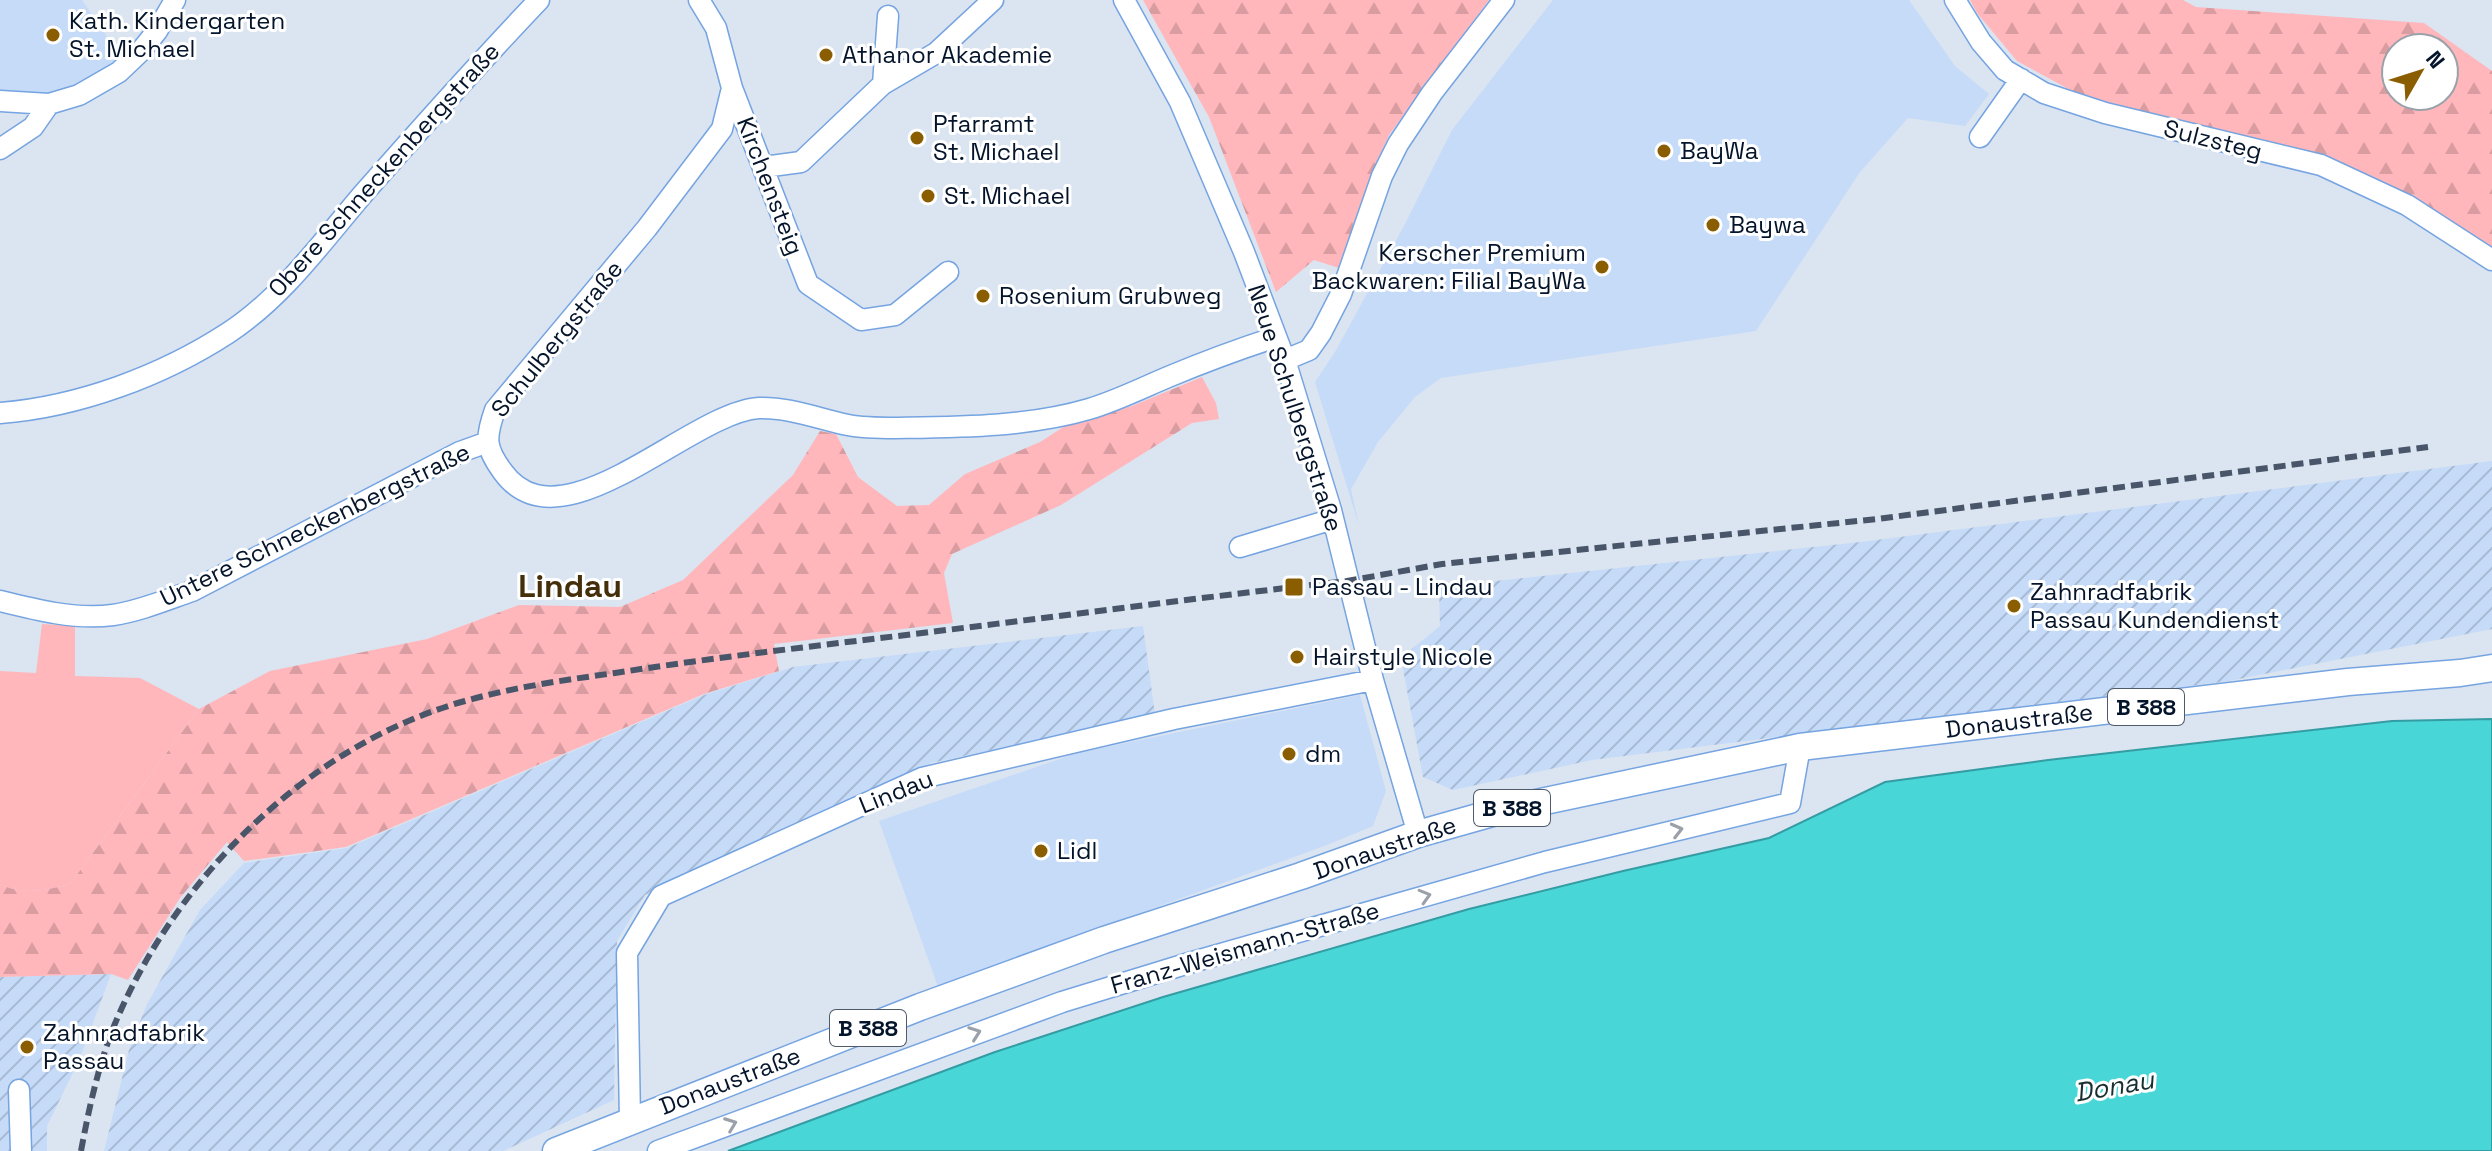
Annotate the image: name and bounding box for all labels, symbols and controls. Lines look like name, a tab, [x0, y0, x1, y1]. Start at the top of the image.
place label: Kath. Kindergarten St. Michael	[69, 5, 285, 64]
marker: Kath. Kindergarten St. Michael	[44, 26, 62, 44]
north arrow	[2380, 32, 2460, 112]
street label: Obere Schneckenbergstraße	[261, 36, 506, 303]
place label: Athanor Akademie	[842, 39, 1052, 70]
text: N	[2420, 45, 2451, 74]
marker: Athanor Akademie	[817, 46, 835, 64]
place label: Pfarramt St. Michael	[933, 108, 1059, 167]
street label: Kirchensteig	[730, 112, 811, 259]
street label: Sulzsteg	[2161, 112, 2266, 167]
marker: Pfarramt St. Michael	[908, 129, 926, 147]
place label: BayWa	[1680, 135, 1759, 166]
marker: BayWa	[1655, 142, 1673, 160]
place label: St. Michael	[944, 180, 1070, 211]
marker: St. Michael	[919, 187, 937, 205]
place label: Baywa	[1729, 209, 1806, 240]
marker: Baywa	[1704, 216, 1722, 234]
place label: Kerscher Premium Backwaren: Filial BayWa	[1312, 237, 1586, 296]
street label: Schulbergstraße	[484, 254, 629, 423]
marker: Kerscher Premium Backwaren: Filial BayWa	[1593, 258, 1611, 276]
place label: Rosenium Grubweg	[999, 280, 1221, 311]
street label: Neue Schulbergstraße	[1241, 280, 1350, 535]
marker: Rosenium Grubweg	[974, 287, 992, 305]
street label: Untere Schneckenbergstraße	[155, 436, 475, 613]
district label: Lindau	[518, 566, 622, 606]
place label: Passau - Lindau	[1312, 571, 1492, 602]
marker: Passau - Lindau	[1283, 576, 1305, 598]
place label: Zahnradfabrik Passau Kundendienst	[2030, 576, 2279, 635]
marker: Zahnradfabrik Passau Kundendienst	[2005, 597, 2023, 615]
place label: Hairstyle Nicole	[1313, 641, 1493, 672]
marker: Hairstyle Nicole	[1288, 648, 1306, 666]
road number: B 388	[2108, 689, 2184, 725]
street label: Donaustraße	[1943, 696, 2095, 745]
place label: dm	[1305, 738, 1341, 769]
marker: dm	[1280, 745, 1298, 763]
street label: Lindau	[854, 763, 937, 820]
road number: B 388	[1474, 790, 1550, 826]
street label: Donaustraße	[1309, 809, 1460, 886]
one-way arrow	[1669, 822, 1683, 839]
place label: Lidl	[1057, 835, 1097, 866]
marker: Lidl	[1032, 842, 1050, 860]
one-way arrow	[1418, 888, 1432, 905]
street label: Franz-Weismann-Straße	[1107, 894, 1383, 1001]
road number: B 388	[830, 1010, 906, 1046]
place label: Zahnradfabrik Passau	[43, 1017, 205, 1076]
one-way arrow	[967, 1027, 981, 1043]
marker: Zahnradfabrik Passau	[18, 1038, 36, 1056]
street label: Donaustraße	[655, 1039, 805, 1122]
water label: Donau	[2072, 1062, 2157, 1110]
one-way arrow	[723, 1117, 737, 1133]

